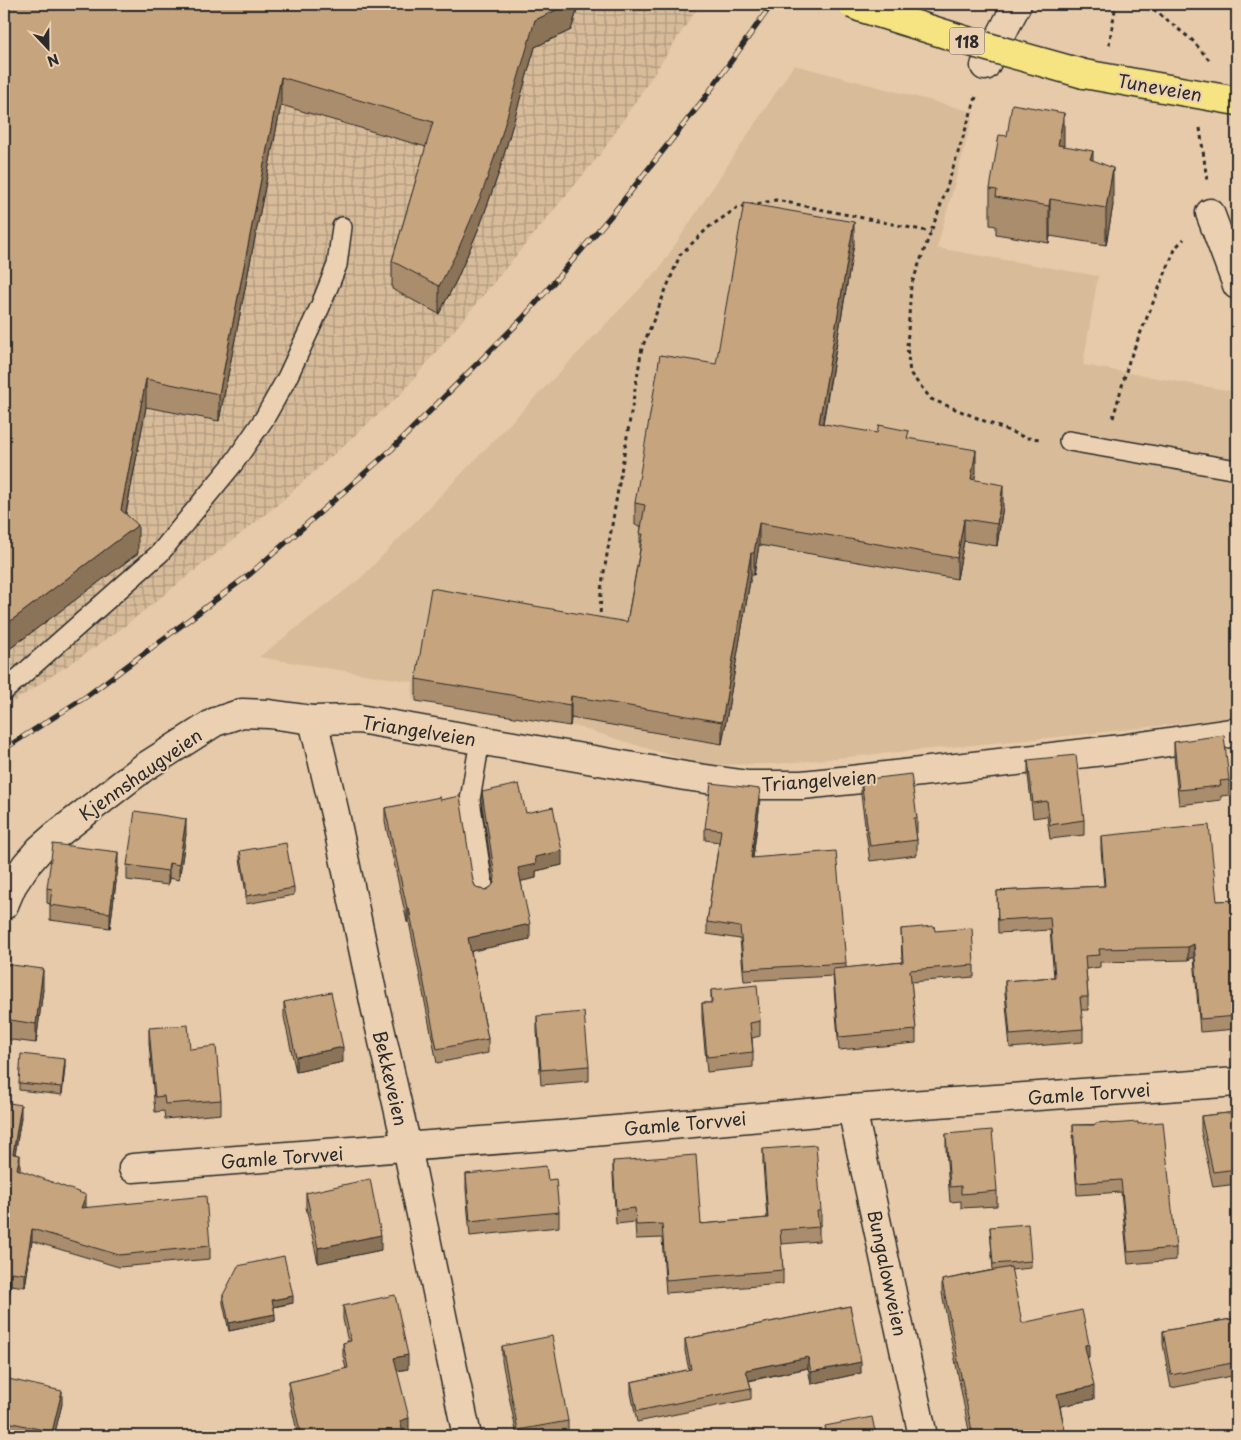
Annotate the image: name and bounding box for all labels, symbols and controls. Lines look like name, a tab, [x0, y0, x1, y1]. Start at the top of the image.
north arrow	[22, 22, 72, 72]
road number: 118	[950, 27, 984, 54]
text: N	[44, 49, 62, 72]
street label: Tuneveien	[1116, 66, 1204, 108]
street label: Triangelveien	[360, 708, 478, 752]
street label: Kjennshaugveien	[73, 721, 207, 827]
street label: Triangelveien	[761, 763, 877, 797]
street label: Bekkeveien	[367, 1028, 415, 1128]
street label: Gamle Torvvei	[1027, 1075, 1151, 1111]
street label: Gamle Torvvei	[623, 1104, 747, 1142]
street label: Gamle Torvvei	[220, 1139, 344, 1175]
street label: Bungalowveien	[861, 1208, 915, 1338]

